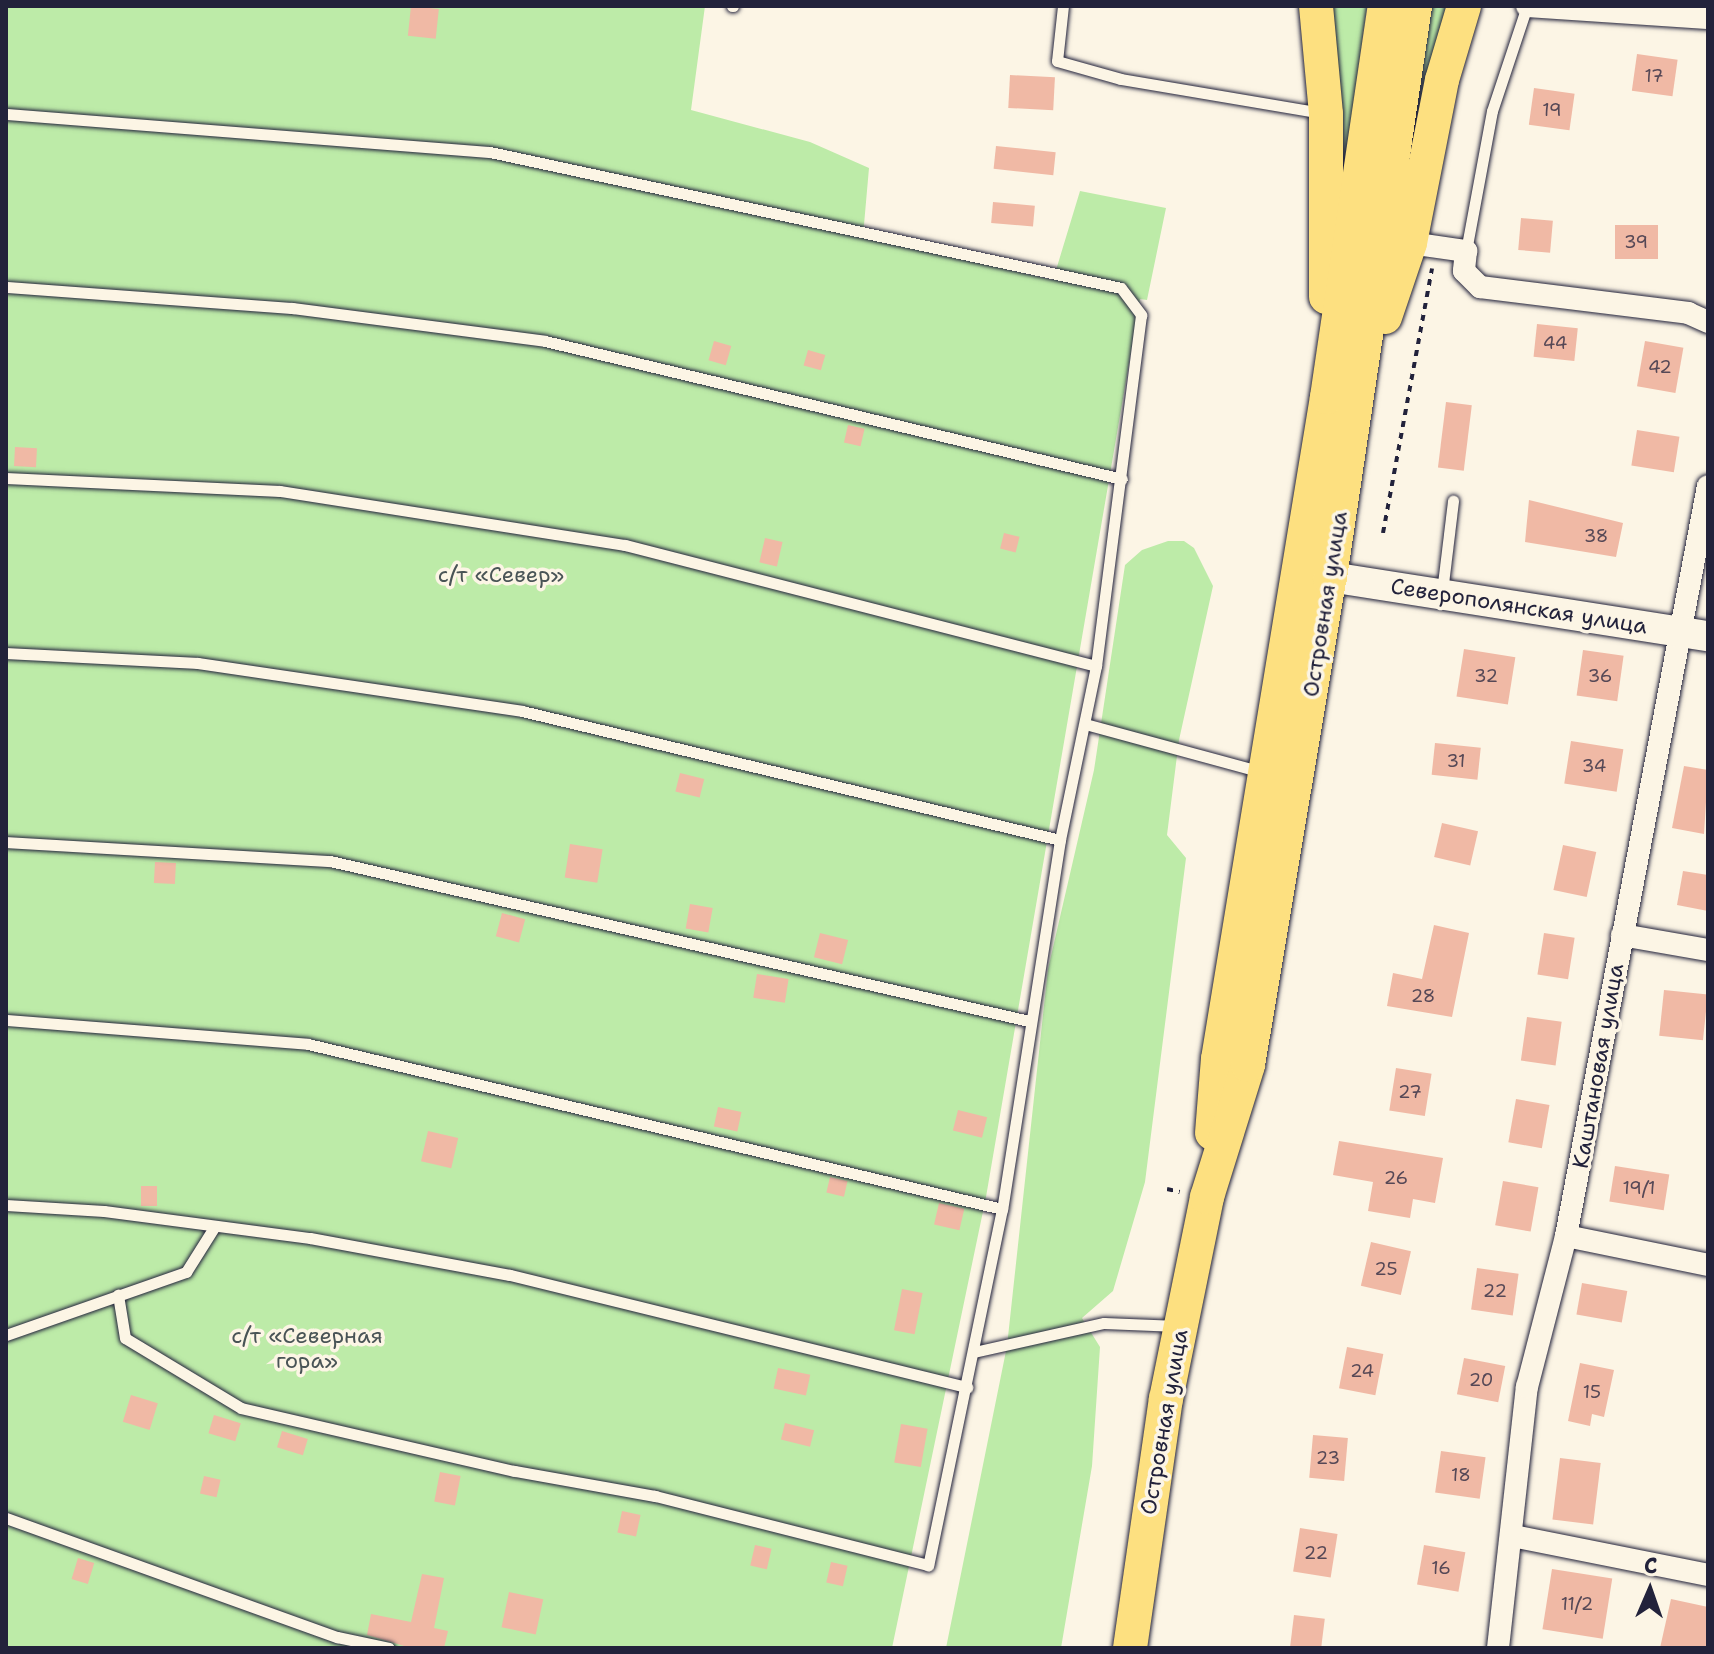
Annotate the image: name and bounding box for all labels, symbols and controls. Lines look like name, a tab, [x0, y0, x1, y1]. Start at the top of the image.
house number: 17	[1644, 65, 1664, 87]
house number: 19	[1542, 99, 1562, 121]
house number: 39	[1624, 231, 1648, 253]
house number: 44	[1543, 332, 1567, 354]
house number: 42	[1648, 356, 1672, 378]
street label: Островная улица	[1297, 509, 1353, 699]
house number: 38	[1584, 525, 1608, 547]
park label: с/т «Север»	[438, 562, 564, 588]
street label: Северополянская улица	[1389, 573, 1649, 639]
house number: 32	[1474, 665, 1498, 687]
house number: 36	[1588, 665, 1612, 687]
house number: 31	[1446, 750, 1466, 772]
house number: 34	[1582, 755, 1606, 777]
street label: Каштановая улица	[1567, 961, 1629, 1171]
house number: 28	[1411, 985, 1435, 1007]
house number: 27	[1398, 1081, 1422, 1103]
house number: 26	[1384, 1167, 1408, 1189]
house number: 19/1	[1622, 1177, 1656, 1199]
house number: 25	[1374, 1258, 1398, 1280]
house number: 22	[1483, 1280, 1507, 1302]
park label: с/т «Северная гора»	[231, 1322, 383, 1374]
street label: Островная улица	[1135, 1327, 1193, 1517]
house number: 24	[1350, 1360, 1374, 1382]
house number: 20	[1469, 1369, 1493, 1391]
house number: 15	[1583, 1381, 1601, 1403]
house number: 23	[1316, 1447, 1340, 1469]
house number: 18	[1451, 1464, 1471, 1486]
house number: 22	[1304, 1542, 1328, 1564]
north arrow	[1610, 1550, 1690, 1630]
text: С	[1644, 1551, 1658, 1580]
house number: 16	[1431, 1557, 1451, 1579]
house number: 11/2	[1561, 1593, 1593, 1615]

